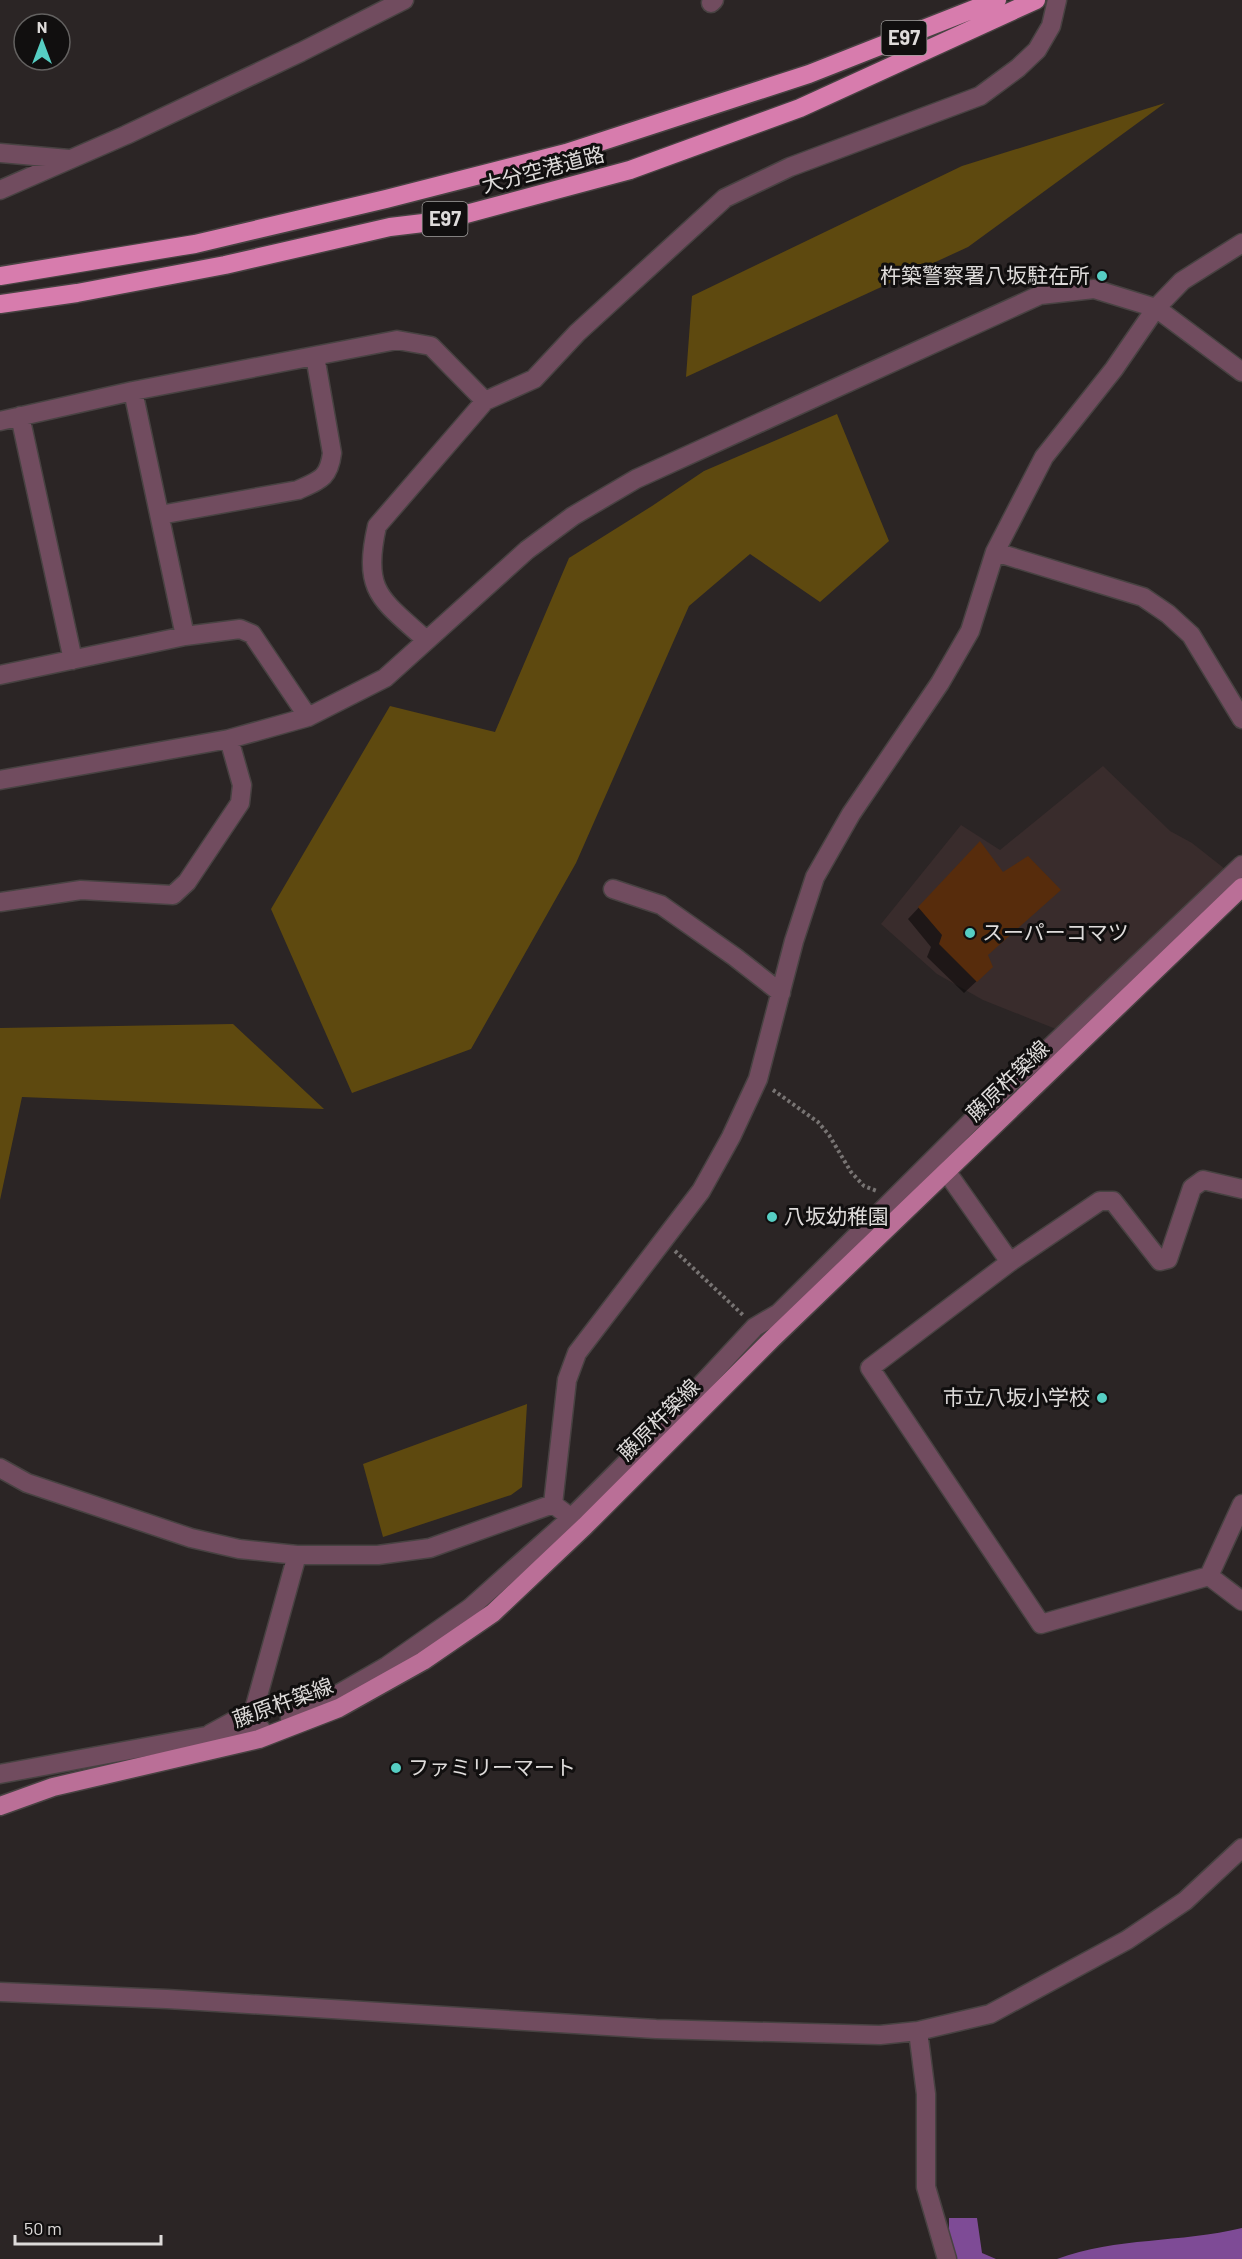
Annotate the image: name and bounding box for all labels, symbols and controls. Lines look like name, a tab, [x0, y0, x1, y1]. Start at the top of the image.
north arrow	[12, 12, 72, 72]
text: N	[37, 17, 47, 36]
road number: E97	[882, 21, 926, 55]
street label: 大分空港道路	[479, 140, 607, 197]
road number: E97	[422, 202, 468, 236]
place label: 杵築警察署八坂駐在所	[880, 262, 1090, 287]
marker: 杵築警察署八坂駐在所	[1095, 269, 1109, 283]
place label: スーパーコマツ	[982, 919, 1129, 944]
marker: スーパーコマツ	[963, 926, 977, 940]
street label: 藤原杵築線	[961, 1034, 1053, 1125]
place label: 八坂幼稚園	[784, 1203, 889, 1228]
marker: 八坂幼稚園	[765, 1210, 779, 1224]
street label: 藤原杵築線	[612, 1373, 704, 1465]
place label: 市立八坂小学校	[943, 1384, 1090, 1409]
marker: 市立八坂小学校	[1095, 1391, 1109, 1405]
street label: 藤原杵築線	[229, 1672, 336, 1731]
place label: ファミリーマート	[408, 1754, 576, 1779]
marker: ファミリーマート	[389, 1761, 403, 1775]
scale bar	[15, 2208, 160, 2246]
text: 50 m	[24, 2217, 62, 2239]

